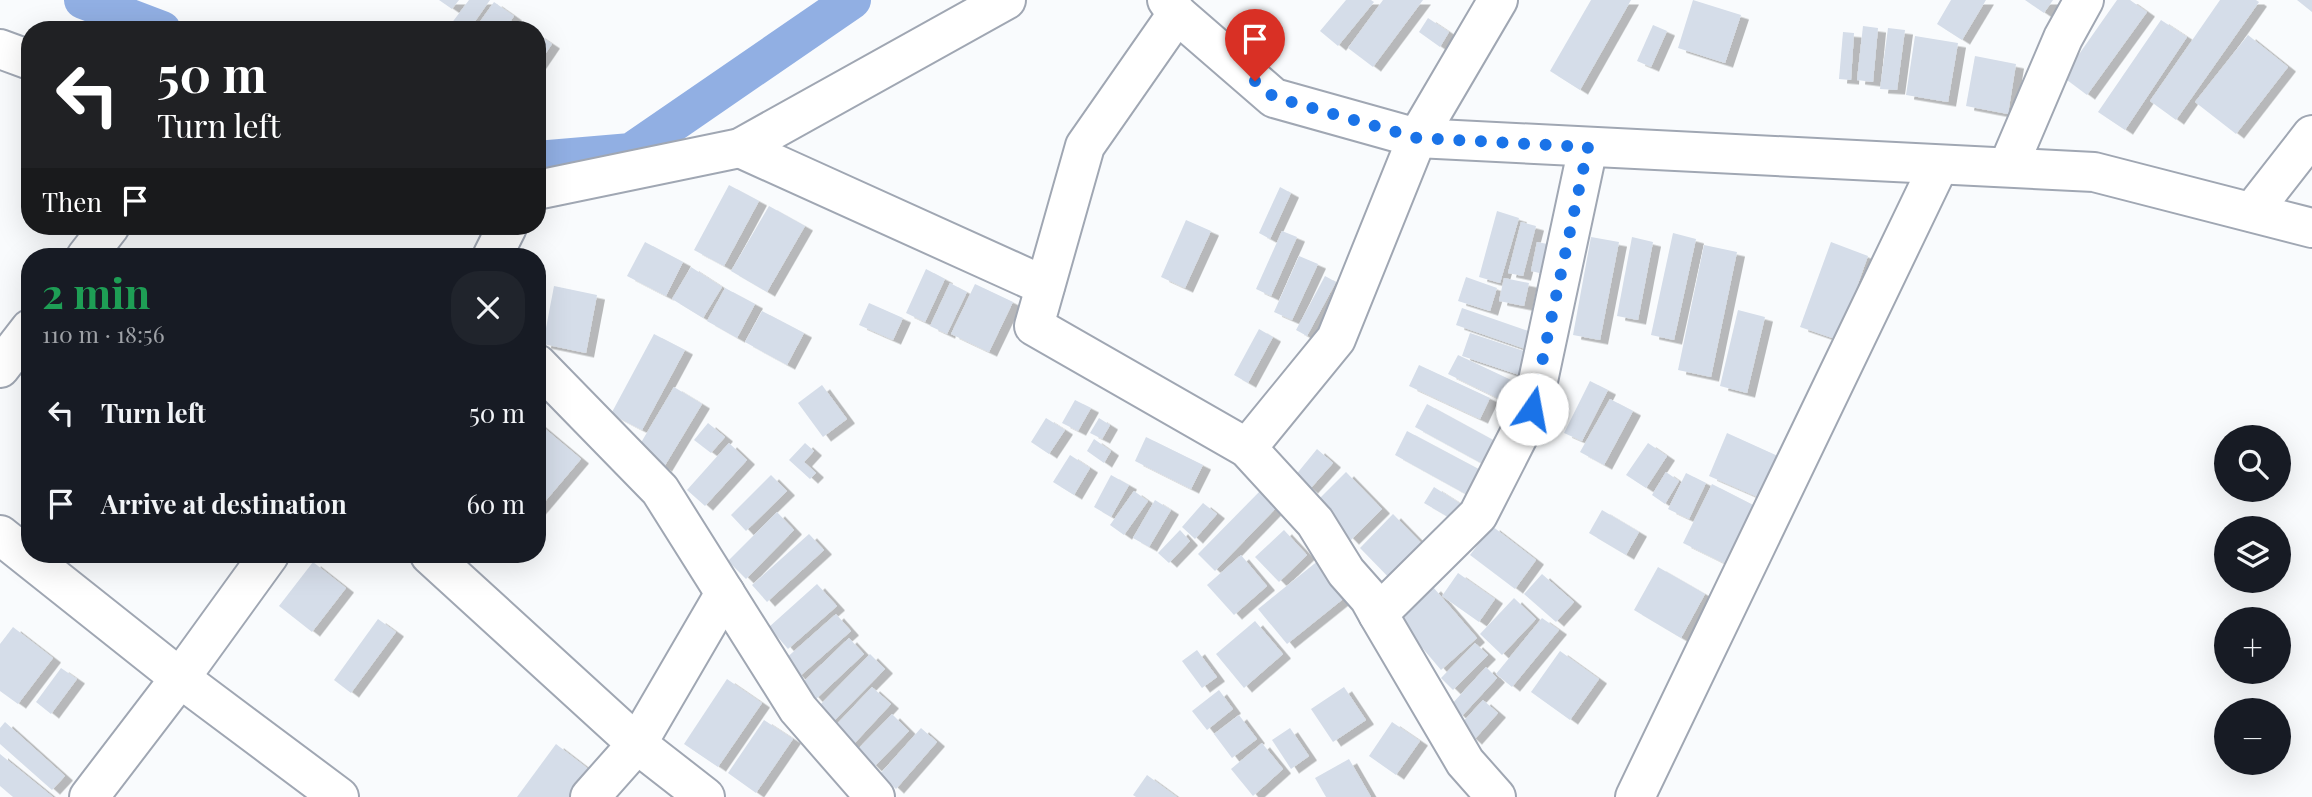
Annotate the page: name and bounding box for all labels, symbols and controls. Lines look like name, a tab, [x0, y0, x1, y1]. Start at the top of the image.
pin	[1225, 9, 1285, 81]
icon: arrive	[1236, 20, 1274, 58]
text: 50 m	[157, 40, 267, 105]
icon: left	[42, 49, 133, 140]
text: Turn left	[157, 103, 281, 146]
icon: arrive	[116, 182, 154, 220]
text: Then	[42, 184, 102, 219]
text: 2 min	[42, 264, 150, 320]
button: close	[451, 271, 525, 345]
text: 110 m · 18:56	[42, 318, 165, 349]
position arrow	[1495, 372, 1569, 446]
icon: left	[42, 394, 80, 432]
text: Turn left	[101, 395, 206, 430]
text: 50 m	[469, 395, 525, 430]
map controls	[2214, 425, 2291, 775]
button: search	[2214, 425, 2291, 502]
icon: arrive	[42, 485, 80, 523]
text: Arrive at destination	[101, 486, 347, 521]
text: 60 m	[466, 486, 525, 521]
button: layers	[2214, 516, 2291, 593]
button: +	[2214, 607, 2291, 684]
button: −	[2214, 698, 2291, 775]

